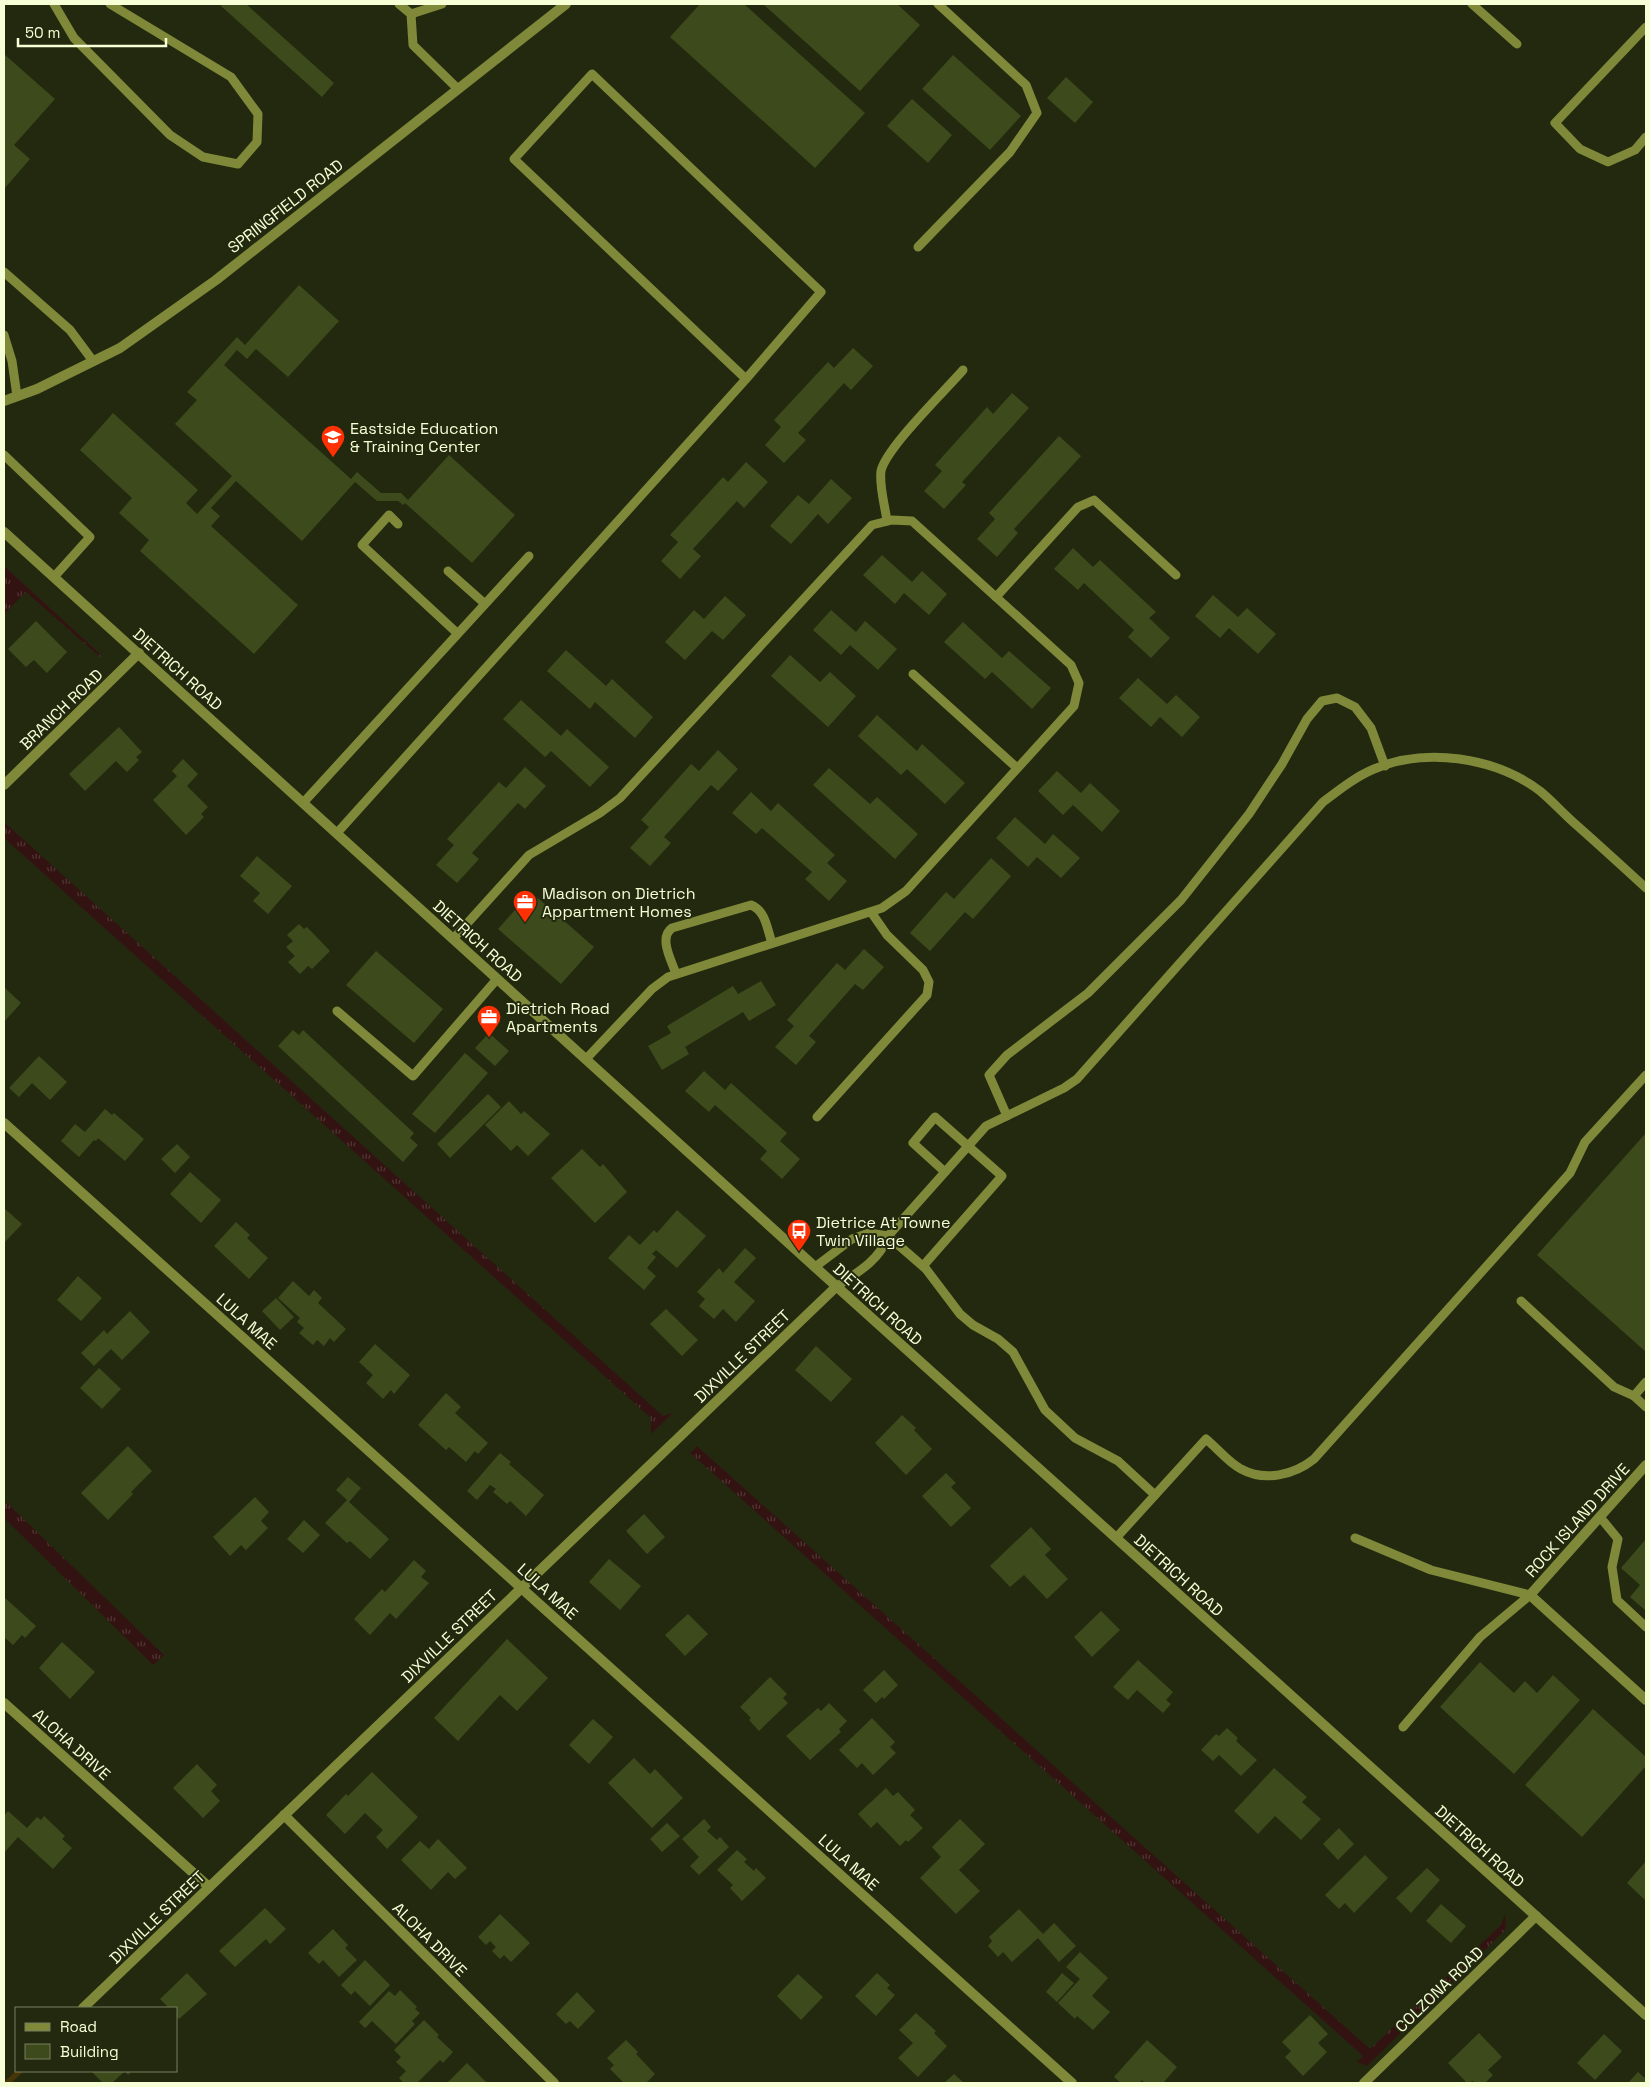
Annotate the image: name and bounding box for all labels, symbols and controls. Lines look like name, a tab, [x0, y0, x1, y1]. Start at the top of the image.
scale bar	[18, 15, 165, 47]
text: 50 m	[25, 23, 60, 42]
street label: SPRINGFIELD ROAD	[223, 155, 347, 258]
place label: Eastside Education & Training Center	[350, 418, 498, 457]
school or university icon: Eastside Education & Training Center	[320, 424, 346, 458]
street label: DIETRICH ROAD	[129, 624, 227, 715]
street label: BRANCH ROAD	[15, 664, 107, 754]
place label: Madison on Dietrich Appartment Homes	[542, 883, 695, 922]
office icon: Madison on Dietrich Appartment Homes	[512, 889, 538, 923]
street label: DIETRICH ROAD	[429, 896, 527, 987]
place label: Dietrich Road Apartments	[506, 998, 610, 1037]
office icon: Dietrich Road Apartments	[476, 1004, 502, 1038]
place label: Dietrice At Towne Twin Village	[816, 1212, 950, 1251]
bus stop icon: Dietrice At Towne Twin Village	[786, 1218, 812, 1252]
street label: DIETRICH ROAD	[829, 1259, 927, 1350]
street label: LULA MAE	[212, 1289, 281, 1354]
street label: DIXVILLE STREET	[690, 1305, 795, 1407]
street label: ROCK ISLAND DRIVE	[1521, 1459, 1634, 1582]
street label: DIETRICH ROAD	[1130, 1530, 1228, 1621]
street label: LULA MAE	[513, 1559, 582, 1624]
street label: DIXVILLE STREET	[397, 1585, 502, 1687]
street label: ALOHA DRIVE	[29, 1704, 115, 1785]
street label: DIETRICH ROAD	[1431, 1801, 1529, 1892]
street label: LULA MAE	[814, 1830, 883, 1895]
street label: DIXVILLE STREET	[105, 1866, 210, 1968]
street label: ALOHA DRIVE	[388, 1898, 471, 1981]
street label: COLZONA ROAD	[1391, 1942, 1488, 2037]
legend	[15, 2007, 178, 2072]
text: Road	[60, 2017, 97, 2036]
text: Building	[60, 2042, 119, 2061]

